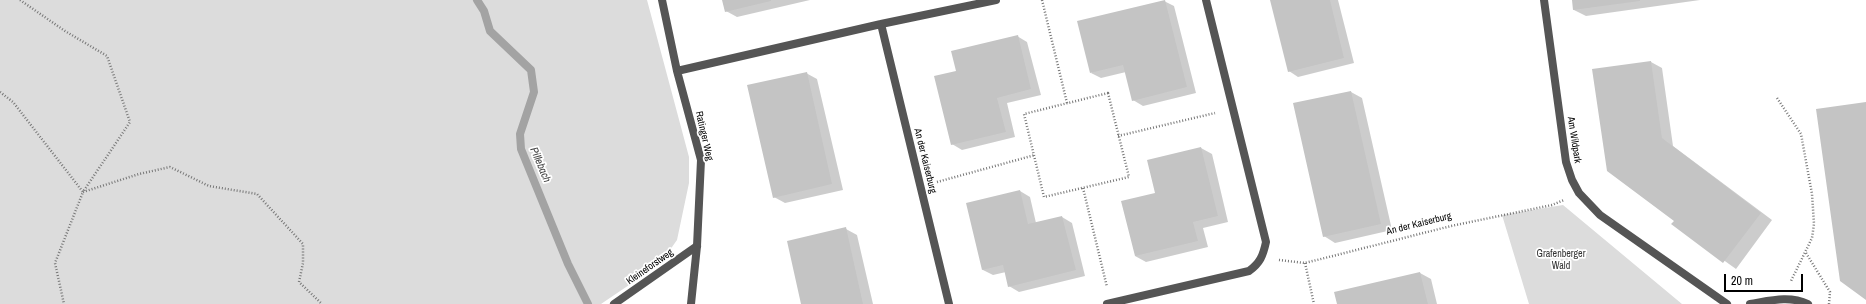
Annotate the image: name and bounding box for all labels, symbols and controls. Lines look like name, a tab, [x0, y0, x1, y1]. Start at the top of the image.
street label: Ratinger Weg	[692, 110, 716, 162]
street label: Am Wildpark	[1564, 116, 1584, 164]
street label: An der Kaiserburg	[911, 127, 939, 195]
water label: Pillebach	[527, 145, 553, 185]
street label: An der Kaiserburg	[1385, 210, 1453, 238]
street label: Kleineforstweg	[624, 247, 676, 287]
park label: Grafenberger Wald	[1537, 248, 1585, 272]
scale bar	[1726, 266, 1805, 292]
text: 20 m	[1731, 273, 1753, 289]

